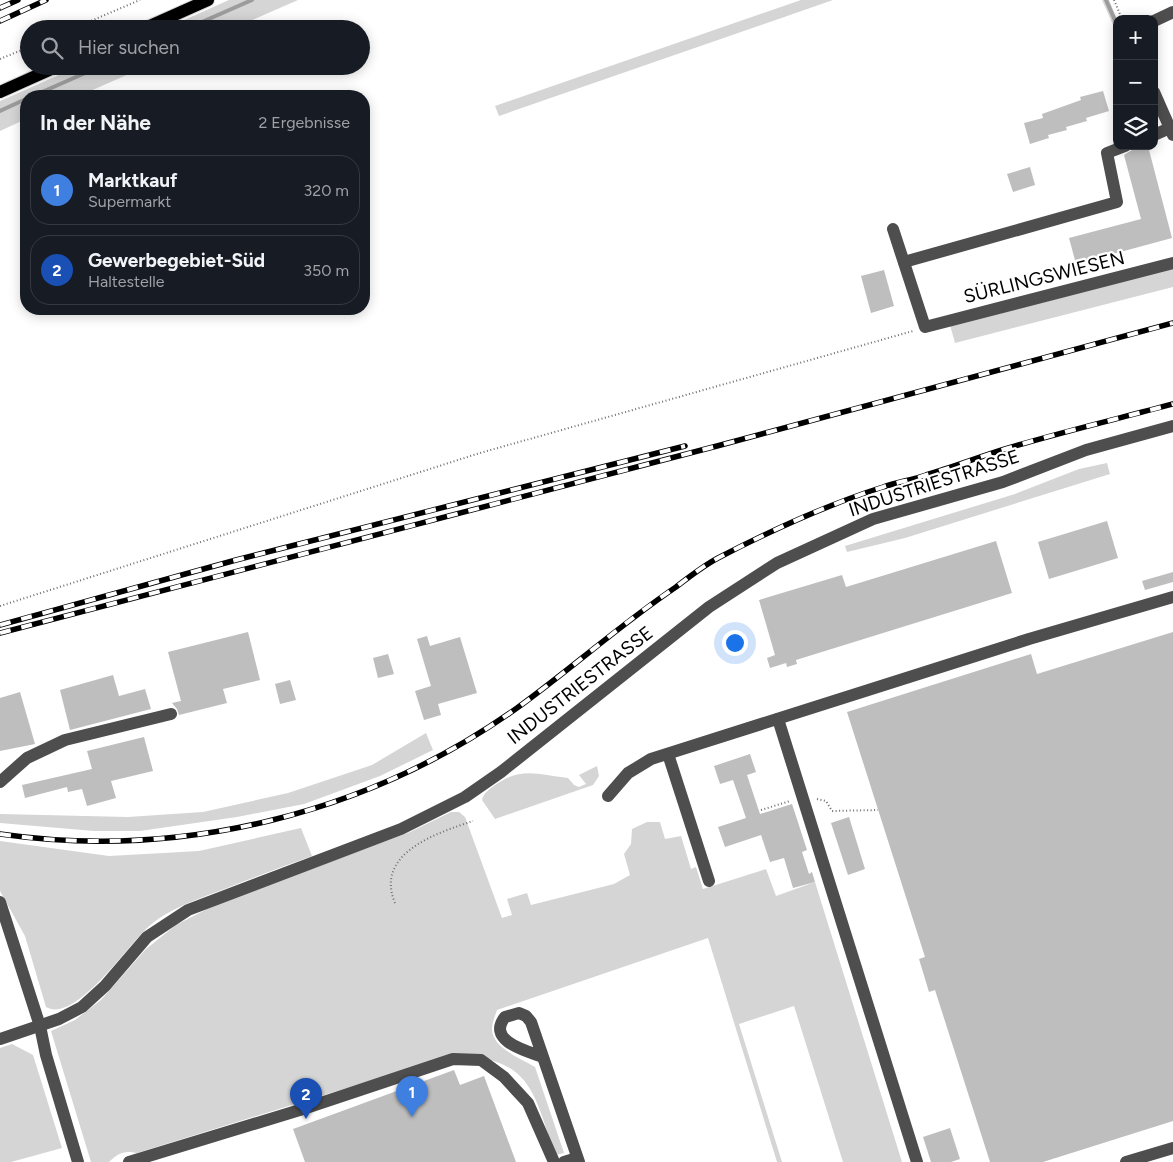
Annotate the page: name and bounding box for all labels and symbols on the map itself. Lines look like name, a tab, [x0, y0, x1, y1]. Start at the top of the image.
street label: SÜRLINGSWIESEN	[961, 246, 1127, 308]
street label: INDUSTRIESTRASSE	[846, 445, 1022, 521]
street label: INDUSTRIESTRASSE	[503, 621, 657, 749]
your location	[722, 630, 748, 656]
pin: 1	[396, 1076, 428, 1117]
pin: 2	[290, 1078, 322, 1119]

